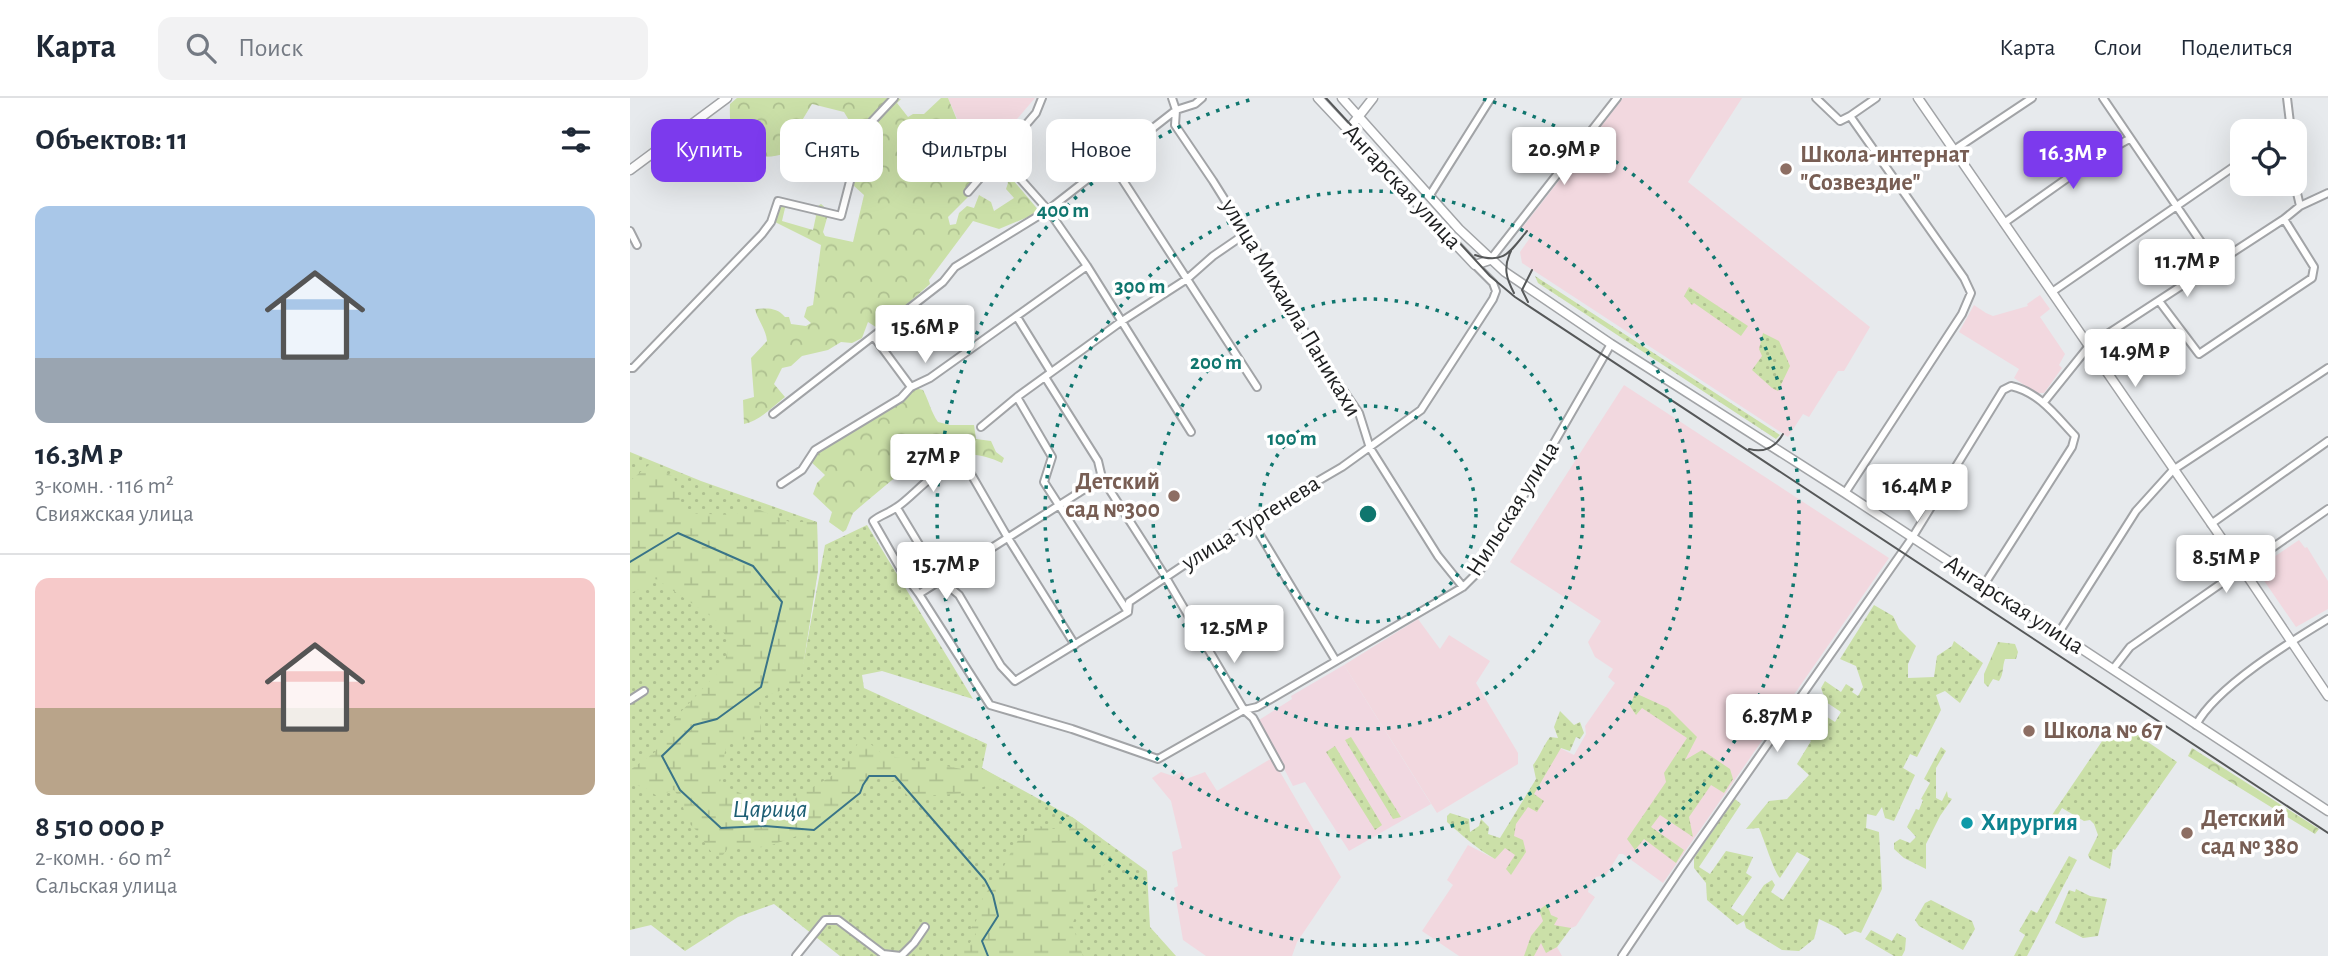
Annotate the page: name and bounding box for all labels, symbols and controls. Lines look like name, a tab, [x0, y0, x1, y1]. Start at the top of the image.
search box	[158, 17, 648, 80]
icon: search	[182, 29, 220, 67]
text: Карта	[35, 31, 116, 64]
text: Поиск	[238, 35, 303, 61]
text: Карта	[1999, 36, 2055, 60]
text: Слои	[2093, 36, 2142, 60]
text: Поделиться	[2180, 36, 2293, 60]
chip: Купить	[651, 119, 766, 182]
chip: Снять	[780, 119, 883, 182]
chip: Фильтры	[897, 119, 1032, 182]
chip: Новое	[1046, 119, 1156, 182]
map controls	[2230, 119, 2307, 196]
button: locate	[2230, 119, 2307, 196]
street label: Ангарская улица	[1338, 120, 1466, 254]
icon: filters	[557, 121, 595, 159]
text: Объектов: 11	[35, 125, 188, 155]
pin: 20.9M ₽	[1499, 127, 1629, 187]
pin: 16.3M ₽	[2008, 132, 2138, 191]
text: 20.9M ₽	[1528, 138, 1600, 161]
text: 16.3M ₽	[2039, 142, 2107, 165]
place label: Школа-интернат "Созвездие"	[1800, 143, 1970, 195]
marker: Школа-интернат "Созвездие"	[1778, 161, 1794, 177]
street label: улица Михаила Паникахи	[1216, 194, 1365, 421]
text: 400 m	[1037, 200, 1089, 221]
pin: 11.7M ₽	[2122, 240, 2252, 299]
text: 11.7M ₽	[2155, 250, 2219, 273]
icon: home	[252, 252, 378, 378]
text: 300 m	[1114, 276, 1166, 297]
pin: 15.6M ₽	[860, 306, 990, 365]
text: 15.6M ₽	[891, 316, 959, 339]
pin: 14.9M ₽	[2070, 330, 2200, 389]
text: 14.9M ₽	[2101, 340, 2169, 363]
text: 200 m	[1190, 352, 1242, 373]
text: 100 m	[1267, 428, 1317, 449]
pin: 27M ₽	[884, 434, 982, 494]
street label: Нильская улица	[1462, 437, 1564, 581]
text: 16.3M ₽	[35, 440, 123, 470]
text: 27M ₽	[906, 445, 960, 468]
pin: 16.4M ₽	[1852, 464, 1982, 524]
place label: Детский сад №300	[1065, 470, 1160, 522]
street label: улица Тургенева	[1177, 471, 1324, 576]
text: 3-комн. · 116 m²	[35, 475, 174, 498]
text: 16.4M ₽	[1883, 475, 1951, 498]
marker: Детский сад №300	[1166, 488, 1182, 504]
centre of rings	[1356, 502, 1380, 526]
text: Свияжская улица	[35, 503, 194, 526]
pin: 8.51M ₽	[2161, 536, 2291, 595]
pin: 15.7M ₽	[881, 542, 1011, 602]
text: 8.51M ₽	[2192, 546, 2260, 569]
street label: Ангарская улица	[1940, 551, 2088, 659]
text: 15.7M ₽	[913, 553, 979, 576]
pin: 12.5M ₽	[1169, 606, 1299, 665]
text: 12.5M ₽	[1201, 616, 1267, 639]
icon: home	[252, 624, 378, 750]
pin: 6.87M ₽	[1712, 694, 1842, 754]
text: 6.87M ₽	[1742, 705, 1812, 728]
place label: Школа № 67	[2043, 719, 2163, 743]
marker: Школа № 67	[2021, 723, 2037, 739]
water label: Царица	[733, 796, 807, 822]
place label: Детский сад № 380	[2201, 807, 2299, 859]
place label: Хирургия	[1981, 811, 2078, 835]
text: 8 510 000 ₽	[35, 812, 164, 842]
marker: Хирургия	[1959, 815, 1975, 831]
marker: Детский сад № 380	[2179, 825, 2195, 841]
text: 2-комн. · 60 m²	[35, 847, 171, 870]
text: Сальская улица	[35, 875, 177, 898]

